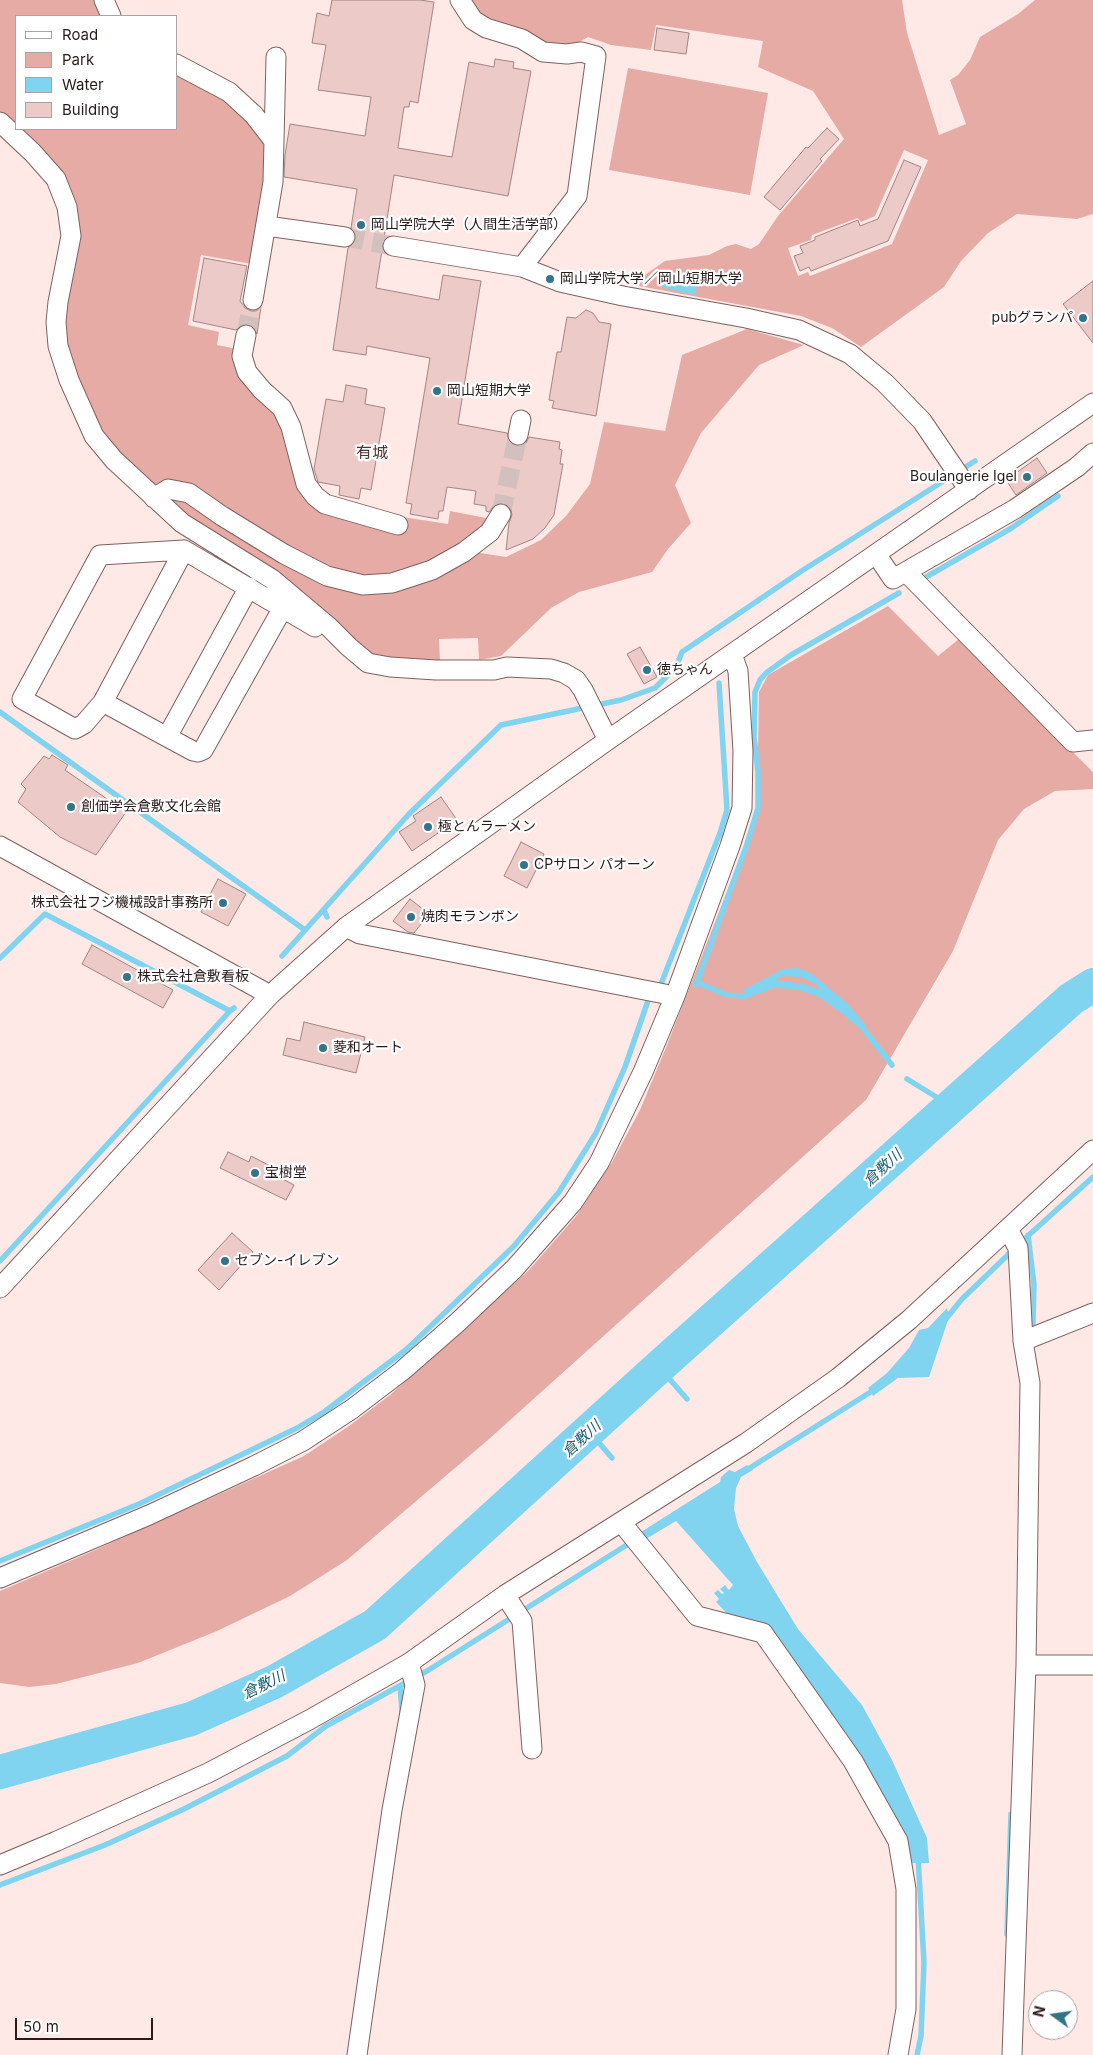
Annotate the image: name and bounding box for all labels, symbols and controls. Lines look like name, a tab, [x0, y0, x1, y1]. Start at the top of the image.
legend	[15, 15, 178, 130]
text: Road	[62, 25, 98, 44]
text: Park	[62, 50, 94, 69]
text: Water	[62, 75, 104, 94]
text: Building	[62, 100, 119, 119]
place label: 岡山学院大学（人間生活学部）	[371, 217, 567, 233]
marker: 岡山学院大学（人間生活学部）	[355, 219, 367, 231]
place label: 岡山学院大学／岡山短期大学	[560, 271, 742, 287]
marker: 岡山学院大学／岡山短期大学	[544, 273, 556, 285]
place label: pubグランパ	[992, 310, 1073, 326]
marker: pubグランパ	[1077, 312, 1089, 324]
place label: 岡山短期大学	[447, 383, 531, 399]
marker: 岡山短期大学	[431, 385, 443, 397]
district label: 有城	[356, 443, 388, 463]
place label: Boulangerie Igel	[910, 469, 1017, 485]
marker: Boulangerie Igel	[1021, 471, 1033, 483]
place label: 徳ちゃん	[657, 662, 713, 678]
marker: 徳ちゃん	[641, 664, 653, 676]
place label: 創価学会倉敷文化会館	[81, 799, 221, 815]
marker: 創価学会倉敷文化会館	[65, 801, 77, 813]
place label: 極とんラーメン	[438, 819, 536, 835]
marker: 極とんラーメン	[422, 821, 434, 833]
place label: CPサロン パオーン	[534, 857, 655, 873]
marker: CPサロン パオーン	[518, 859, 530, 871]
place label: 株式会社フジ機械設計事務所	[31, 895, 213, 911]
marker: 株式会社フジ機械設計事務所	[217, 897, 229, 909]
place label: 焼肉モランボン	[421, 909, 519, 925]
marker: 焼肉モランボン	[405, 911, 417, 923]
place label: 株式会社倉敷看板	[137, 969, 249, 985]
marker: 株式会社倉敷看板	[121, 971, 133, 983]
place label: 菱和オート	[333, 1040, 403, 1056]
marker: 菱和オート	[317, 1042, 329, 1054]
water label: 倉敷川	[860, 1146, 906, 1190]
place label: 宝樹堂	[265, 1165, 307, 1181]
marker: 宝樹堂	[249, 1167, 261, 1179]
place label: セブン-イレブン	[235, 1253, 339, 1269]
marker: セブン-イレブン	[219, 1255, 231, 1267]
water label: 倉敷川	[559, 1417, 605, 1461]
water label: 倉敷川	[240, 1667, 288, 1703]
north arrow	[1028, 1990, 1078, 2040]
text: N	[1029, 2004, 1048, 2019]
scale bar	[18, 2008, 155, 2040]
text: 50 m	[23, 2017, 59, 2036]

